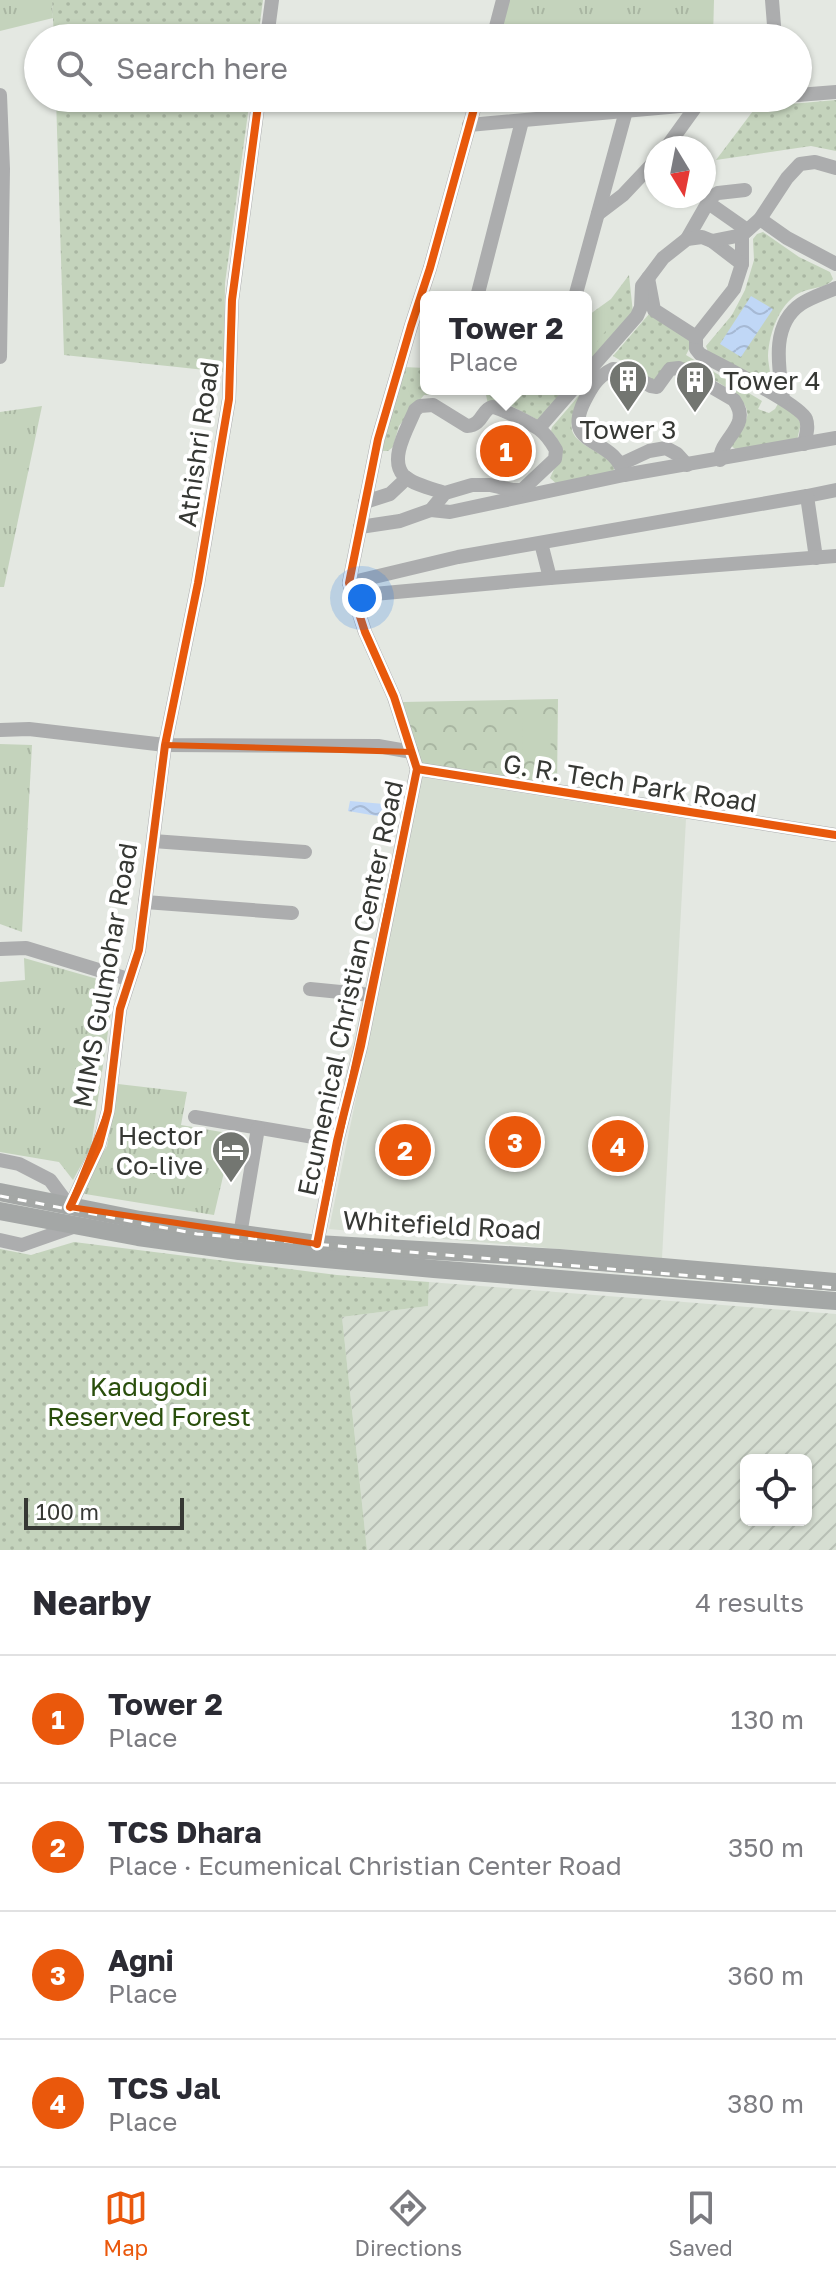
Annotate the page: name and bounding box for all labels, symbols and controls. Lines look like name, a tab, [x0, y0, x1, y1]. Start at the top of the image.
search box	[24, 24, 812, 112]
icon: search	[52, 46, 96, 90]
text: Search here	[116, 50, 288, 86]
north arrow	[644, 136, 716, 208]
popup	[420, 291, 592, 395]
text: Tower 2	[449, 310, 563, 346]
text: Place	[449, 346, 518, 377]
building icon: Tower 3	[607, 358, 649, 413]
street label: Athishri Road	[171, 359, 225, 529]
building icon: Tower 4	[674, 359, 716, 414]
place label: Tower 4	[723, 365, 821, 396]
place label: Tower 3	[580, 414, 676, 445]
pin: 1	[480, 421, 532, 481]
your location	[342, 578, 382, 618]
street label: G. R. Tech Park Road	[501, 748, 759, 818]
street label: Ecumenical Christian Center Road	[291, 778, 409, 1198]
street label: MIMS Gulmohar Road	[66, 840, 144, 1110]
pin: 3	[489, 1112, 541, 1172]
pin: 4	[592, 1116, 644, 1176]
place label: Hector Co-live	[115, 1120, 203, 1181]
pin: 2	[379, 1120, 431, 1180]
hotel icon: Hector Co-live	[210, 1129, 252, 1184]
street label: Whitefield Road	[342, 1204, 542, 1246]
park label: Kadugodi Reserved Forest	[47, 1371, 251, 1432]
map controls	[740, 1454, 812, 1526]
button: locate	[740, 1454, 812, 1526]
scale bar	[24, 1494, 184, 1530]
text: 100 m	[36, 1498, 99, 1525]
text: Nearby	[32, 1582, 152, 1622]
text: 4 results	[695, 1587, 804, 1618]
text: Tower 2	[108, 1686, 223, 1722]
text: 1	[51, 1704, 65, 1735]
text: 130 m	[731, 1704, 804, 1735]
text: Place	[108, 1722, 177, 1753]
text: TCS Dhara	[108, 1814, 262, 1850]
text: 2	[50, 1832, 66, 1863]
text: 350 m	[728, 1832, 804, 1863]
text: Place · Ecumenical Christian Center Road	[108, 1850, 622, 1881]
text: Agni	[108, 1942, 174, 1978]
text: 3	[50, 1960, 66, 1991]
text: 360 m	[727, 1960, 804, 1991]
text: Place	[108, 1978, 177, 2009]
text: TCS Jal	[108, 2070, 221, 2106]
text: 4	[50, 2088, 66, 2119]
text: 380 m	[727, 2088, 804, 2119]
text: Place	[108, 2106, 177, 2137]
tab: Map	[103, 2186, 148, 2261]
tab: Directions	[355, 2186, 462, 2261]
tab: Saved	[669, 2186, 733, 2261]

